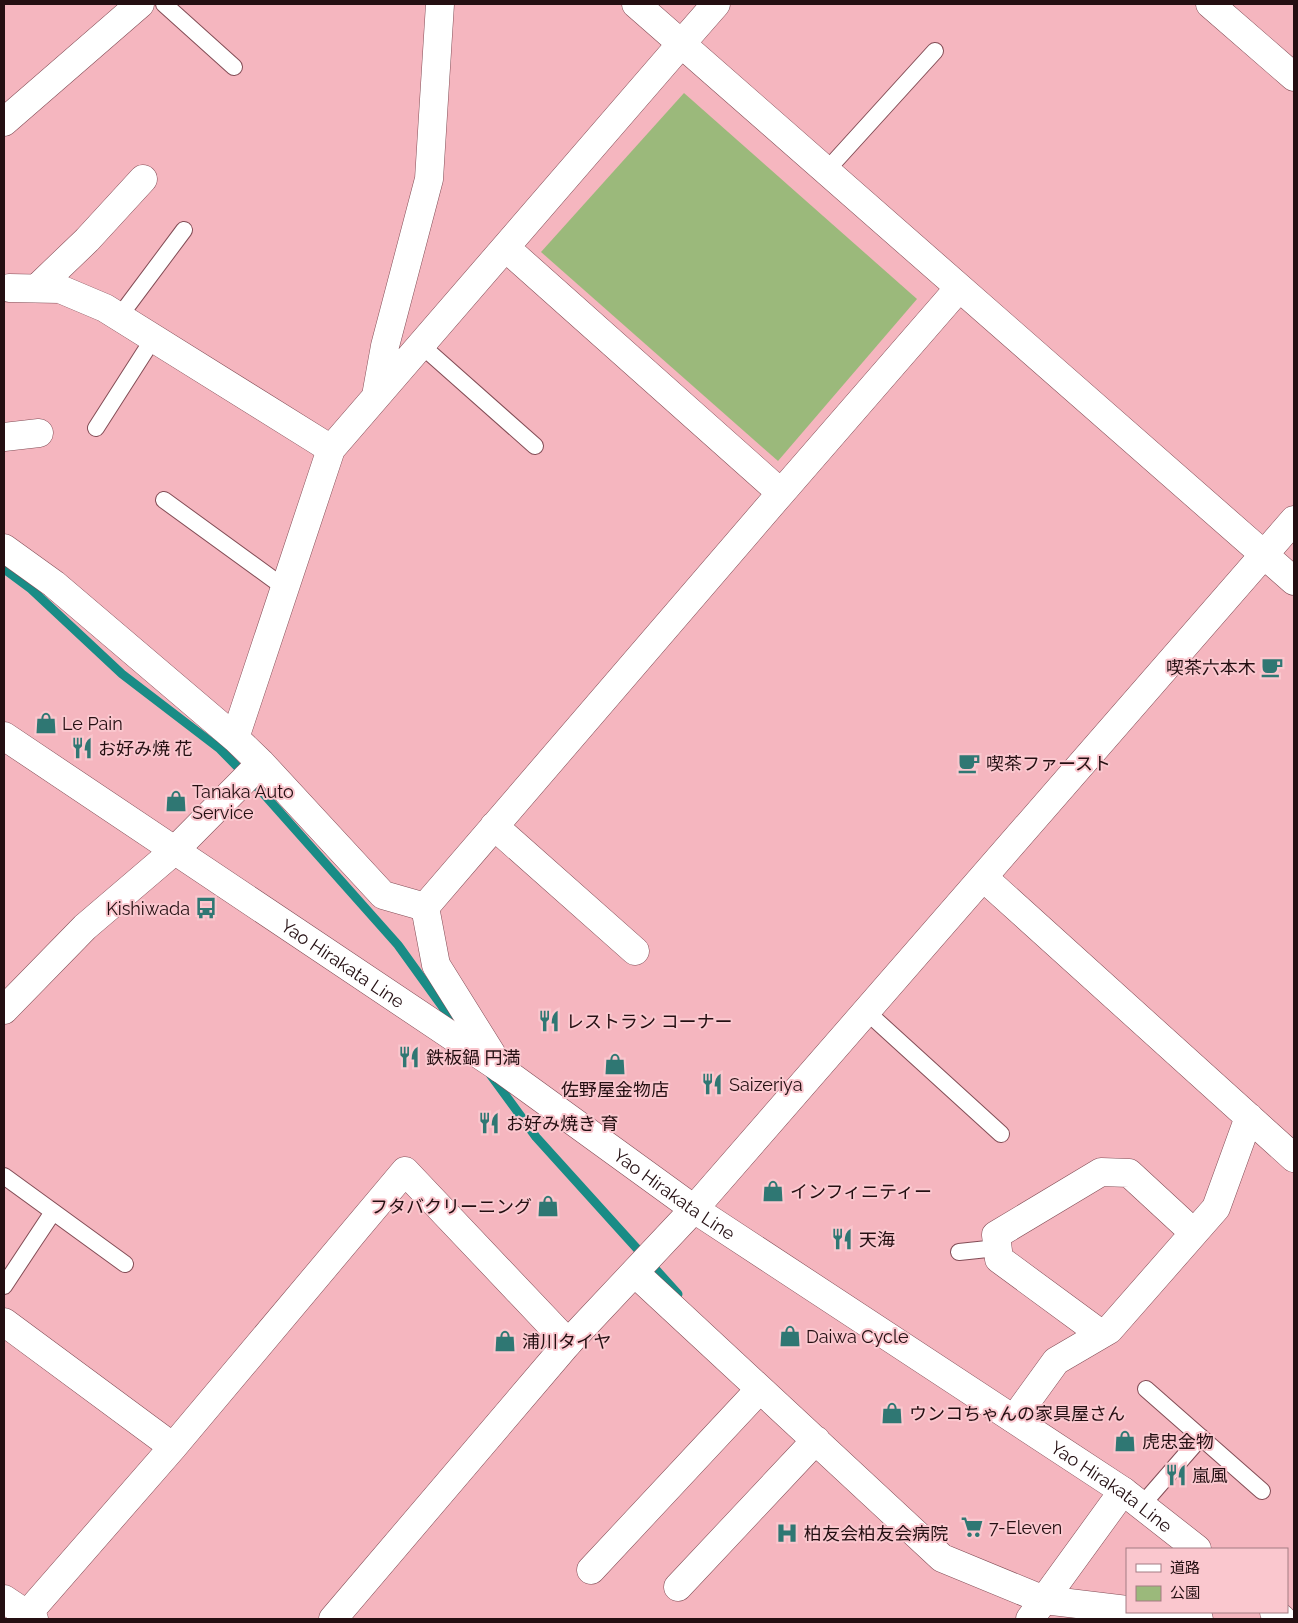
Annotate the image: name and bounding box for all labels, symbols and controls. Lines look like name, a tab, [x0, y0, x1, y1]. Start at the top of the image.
cafe icon: 喫茶六本木	[1259, 654, 1285, 680]
place label: 喫茶六本木	[1166, 657, 1256, 678]
shop icon: Le Pain	[33, 710, 59, 736]
place label: Le Pain	[62, 713, 123, 734]
restaurant icon: お好み焼 花	[69, 735, 95, 761]
place label: お好み焼 花	[98, 738, 193, 759]
cafe icon: 喫茶ファースト	[956, 750, 982, 776]
place label: 喫茶ファースト	[986, 753, 1111, 774]
place label: Tanaka Auto Service	[192, 781, 294, 823]
shop icon: Tanaka Auto Service	[163, 788, 189, 814]
bus stop icon: Kishiwada	[193, 895, 219, 921]
place label: Kishiwada	[106, 898, 190, 919]
street label: Yao Hirakata Line	[277, 914, 409, 1012]
restaurant icon: レストラン コーナー	[536, 1008, 562, 1034]
place label: レストラン コーナー	[566, 1011, 733, 1032]
restaurant icon: 鉄板鍋 円満	[396, 1044, 422, 1070]
place label: 鉄板鍋 円満	[426, 1047, 521, 1068]
shop icon: 佐野屋金物店	[602, 1051, 628, 1077]
restaurant icon: Saizeriya	[699, 1071, 725, 1097]
place label: Saizeriya	[729, 1074, 802, 1095]
place label: 佐野屋金物店	[561, 1079, 669, 1100]
restaurant icon: お好み焼き 育	[476, 1110, 502, 1136]
place label: お好み焼き 育	[506, 1113, 619, 1134]
street label: Yao Hirakata Line	[610, 1144, 740, 1244]
shop icon: インフィニティー	[760, 1178, 786, 1204]
place label: インフィニティー	[790, 1181, 932, 1202]
shop icon: フタバクリーニング	[535, 1193, 561, 1219]
place label: フタバクリーニング	[370, 1196, 532, 1217]
restaurant icon: 天海	[829, 1226, 855, 1252]
place label: 天海	[859, 1229, 895, 1250]
shop icon: Daiwa Cycle	[777, 1323, 803, 1349]
place label: Daiwa Cycle	[806, 1326, 909, 1347]
shop icon: 浦川タイヤ	[492, 1328, 518, 1354]
place label: 浦川タイヤ	[522, 1331, 611, 1352]
shop icon: ウンコちゃんの家具屋さん	[879, 1400, 905, 1426]
place label: ウンコちゃんの家具屋さん	[909, 1403, 1125, 1424]
shop icon: 虎忠金物	[1112, 1428, 1138, 1454]
place label: 虎忠金物	[1142, 1431, 1214, 1452]
street label: Yao Hirakata Line	[1047, 1436, 1177, 1536]
restaurant icon: 嵐風	[1163, 1462, 1189, 1488]
place label: 嵐風	[1192, 1465, 1228, 1486]
supermarket icon: 7-Eleven	[959, 1514, 985, 1540]
place label: 7-Eleven	[989, 1517, 1062, 1538]
hospital icon: 柏友会柏友会病院	[774, 1520, 800, 1546]
place label: 柏友会柏友会病院	[804, 1523, 948, 1544]
legend	[1126, 1548, 1288, 1613]
text: 道路	[1170, 1559, 1200, 1577]
text: 公園	[1170, 1584, 1200, 1602]

